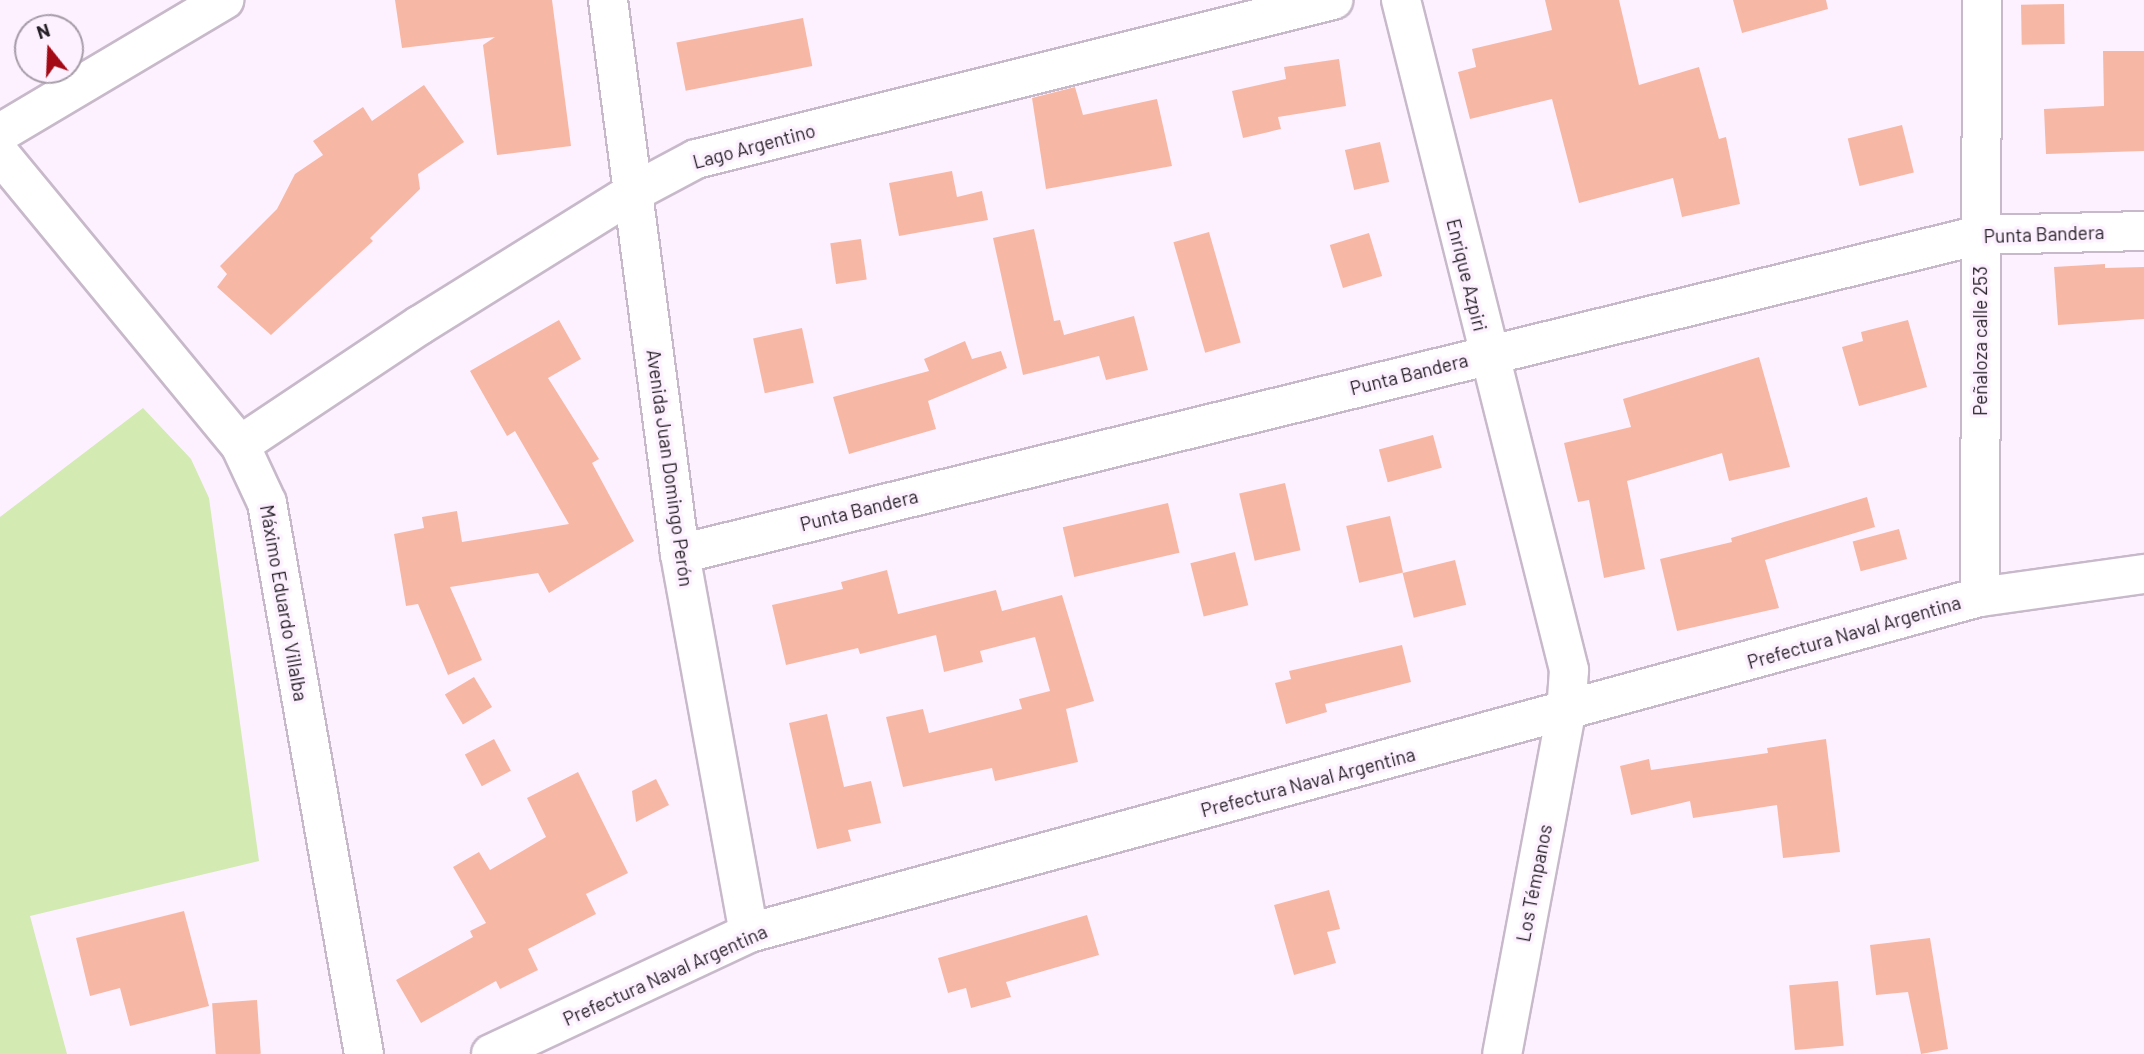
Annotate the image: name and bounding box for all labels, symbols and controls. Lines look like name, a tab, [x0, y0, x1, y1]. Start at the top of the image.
north arrow	[14, 14, 84, 84]
text: N	[33, 18, 53, 43]
street label: Lago Argentino	[690, 119, 818, 173]
street label: Enrique Azpiri	[1442, 216, 1492, 334]
street label: Punta Bandera	[1983, 220, 2105, 248]
street label: Peñaloza calle 253	[1969, 266, 1991, 416]
street label: Avenida Juan Domingo Perón	[642, 348, 698, 588]
street label: Punta Bandera	[1348, 348, 1470, 400]
street label: Punta Bandera	[798, 484, 920, 536]
street label: Máximo Eduardo Villalba	[255, 503, 313, 703]
street label: Prefectura Naval Argentina	[1745, 591, 1963, 673]
street label: Prefectura Naval Argentina	[1198, 742, 1418, 822]
street label: Los Témpanos	[1511, 822, 1557, 944]
street label: Prefectura Naval Argentina	[559, 920, 771, 1030]

